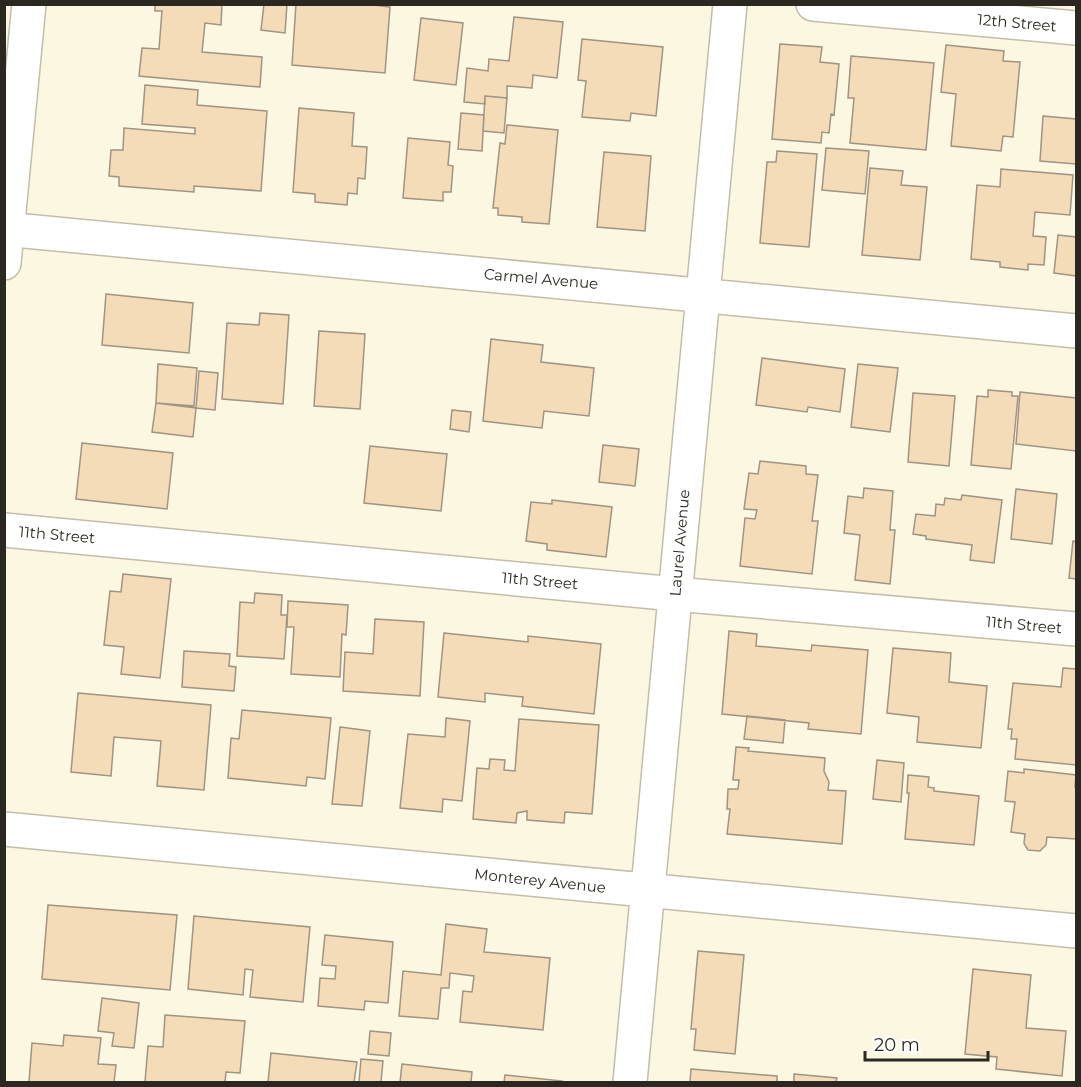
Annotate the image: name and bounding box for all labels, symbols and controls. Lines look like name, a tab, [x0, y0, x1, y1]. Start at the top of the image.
street label: 12th Street	[977, 10, 1057, 35]
street label: Carmel Avenue	[483, 264, 599, 293]
street label: Laurel Avenue	[665, 489, 694, 597]
street label: 11th Street	[18, 522, 96, 547]
street label: 11th Street	[501, 568, 579, 593]
street label: 11th Street	[985, 612, 1063, 637]
street label: Monterey Avenue	[473, 864, 607, 897]
scale bar	[865, 1024, 988, 1062]
text: 20 m	[874, 1034, 920, 1056]

